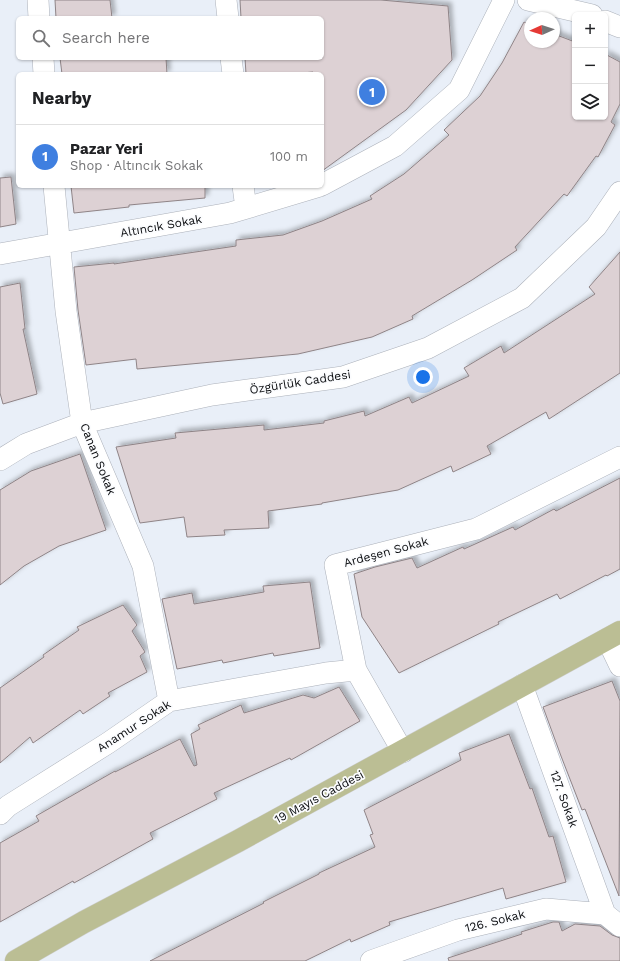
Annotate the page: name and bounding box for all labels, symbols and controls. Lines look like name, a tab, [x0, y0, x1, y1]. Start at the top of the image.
north arrow	[524, 12, 560, 48]
map controls	[572, 12, 608, 120]
button: +	[572, 12, 608, 48]
search box	[16, 16, 324, 60]
icon: search	[30, 27, 52, 49]
text: Search here	[62, 29, 150, 47]
button: −	[572, 48, 608, 84]
pin: 1	[359, 77, 385, 107]
button: layers	[572, 84, 608, 120]
text: Nearby	[32, 88, 91, 108]
text: Pazar Yeri	[70, 140, 143, 158]
text: 1	[42, 149, 48, 164]
text: 100 m	[270, 149, 308, 164]
text: Shop · Altıncık Sokak	[70, 158, 203, 173]
street label: Altıncık Sokak	[119, 212, 203, 240]
street label: Özgürlük Caddesi	[248, 367, 352, 397]
your location	[413, 367, 433, 387]
street label: Canan Sokak	[77, 421, 119, 497]
street label: Ardeşen Sokak	[342, 534, 430, 570]
street label: Anamur Sokak	[95, 697, 174, 755]
street label: 19 Mayıs Caddesi	[272, 768, 366, 826]
street label: 127. Sokak	[547, 769, 581, 830]
street label: 126. Sokak	[464, 907, 527, 935]

